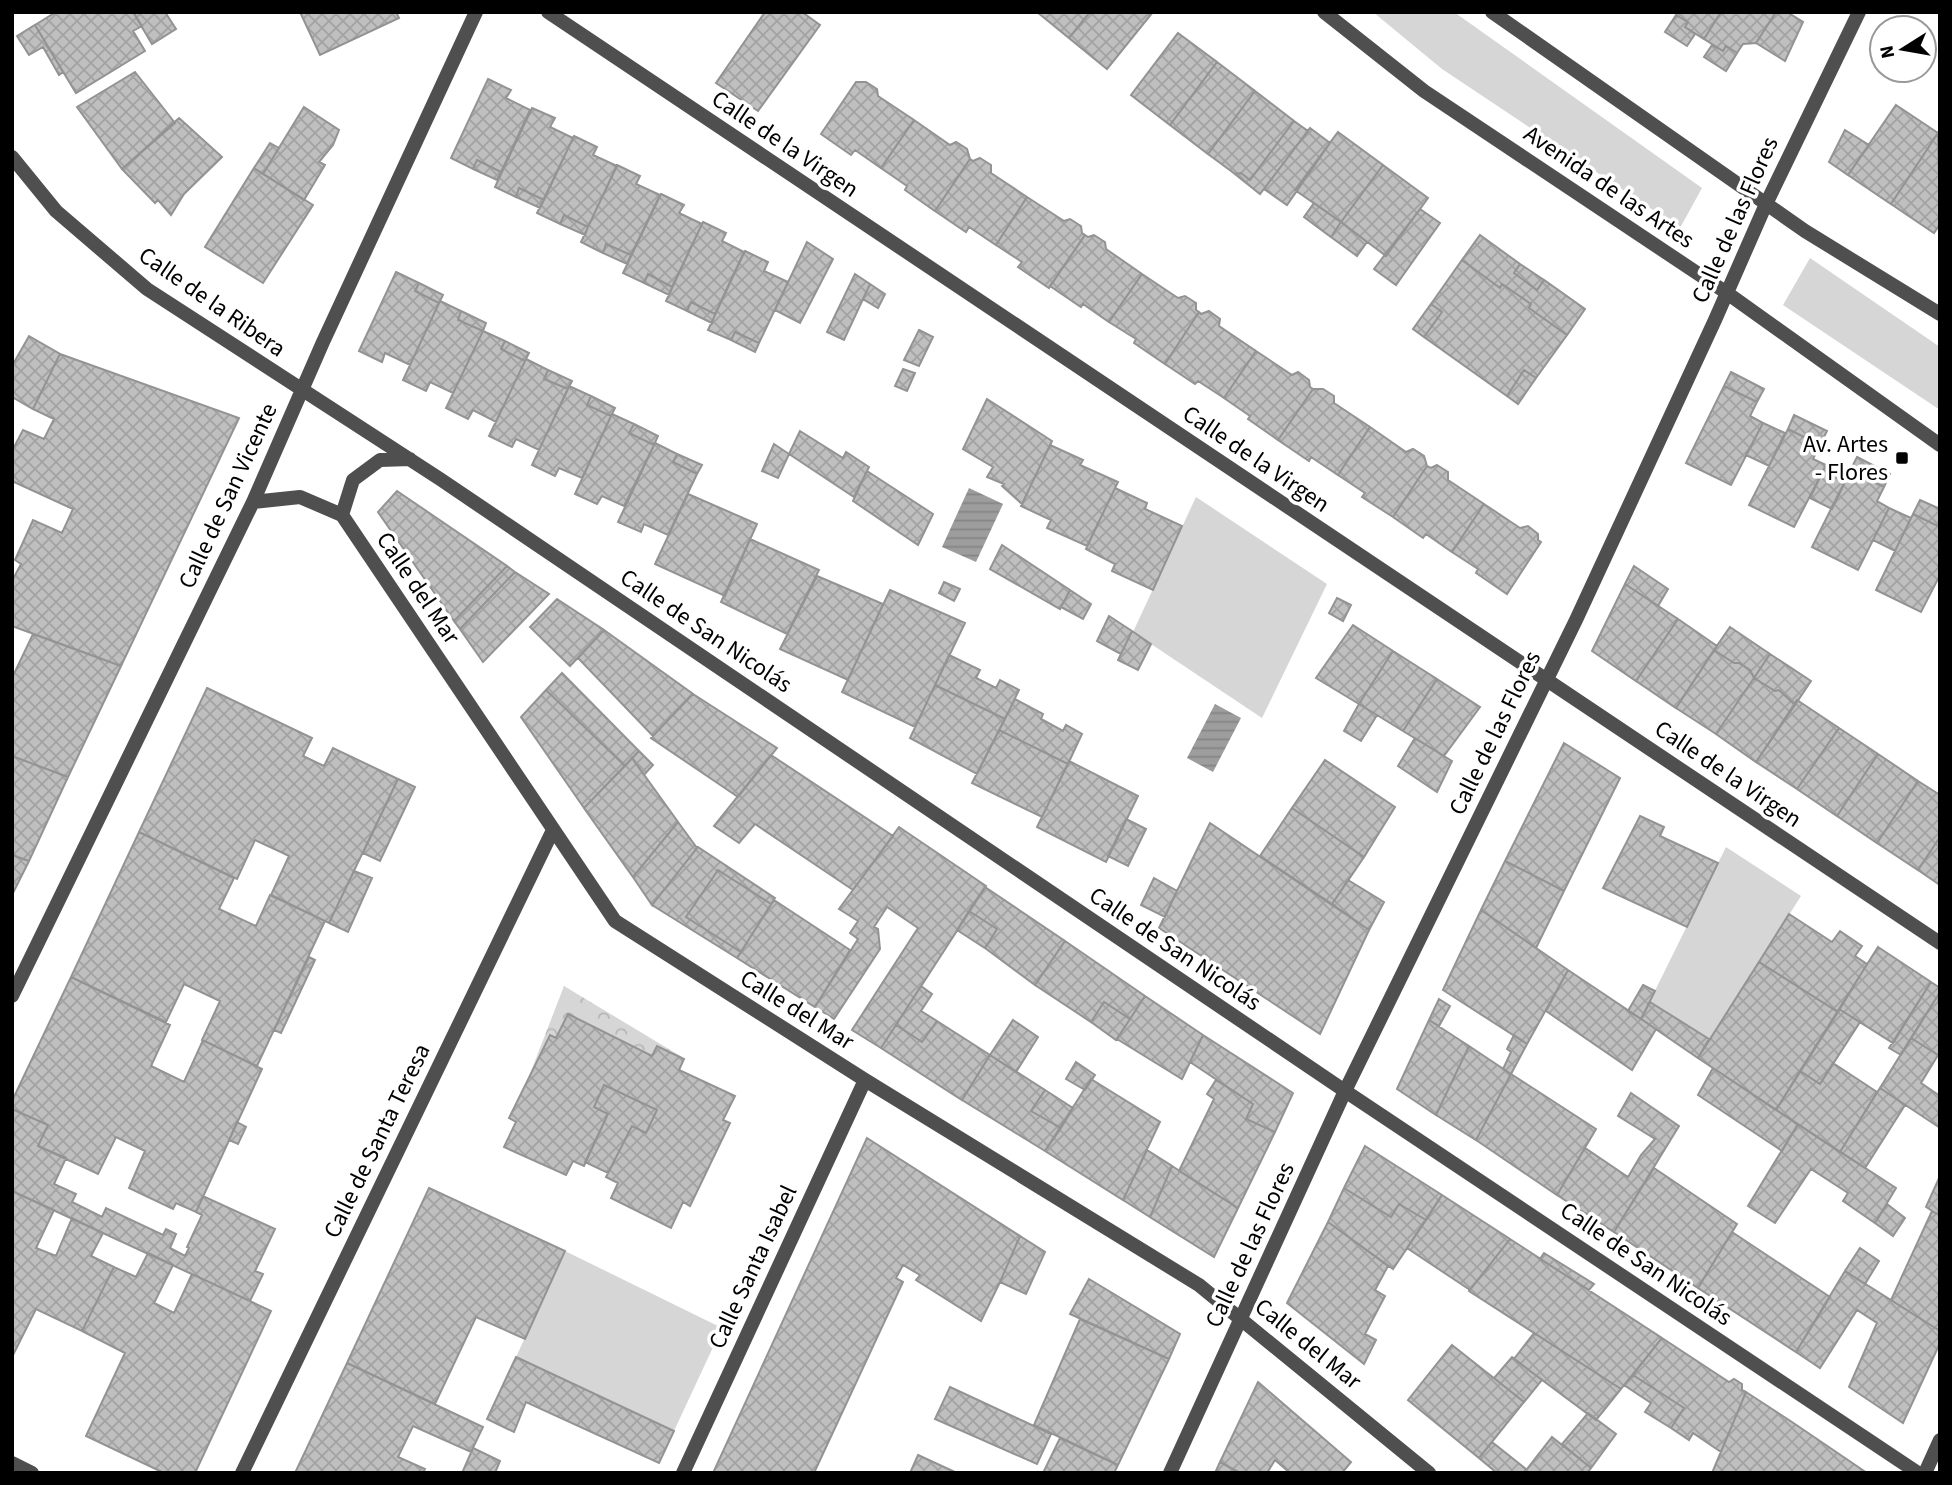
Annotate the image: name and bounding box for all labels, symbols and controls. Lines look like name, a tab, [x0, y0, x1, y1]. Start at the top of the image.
north arrow	[1868, 14, 1938, 84]
text: N	[1873, 43, 1902, 61]
street label: Calle de la Virgen	[704, 82, 866, 206]
street label: Avenida de las Artes	[1517, 117, 1701, 257]
street label: Calle de las Flores	[1683, 131, 1787, 309]
street label: Calle de la Ribera	[131, 238, 293, 366]
street label: Calle de la Virgen	[1175, 397, 1337, 521]
street label: Calle de San Vicente	[170, 398, 286, 594]
place label: Av. Artes - Flores	[1803, 427, 1888, 490]
marker: Av. Artes - Flores	[1894, 450, 1910, 466]
street label: Calle del Mar	[367, 525, 469, 652]
street label: Calle de San Nicolás	[613, 560, 799, 702]
street label: Calle de las Flores	[1440, 645, 1550, 821]
street label: Calle de la Virgen	[1647, 712, 1809, 836]
street label: Calle de San Nicolás	[1082, 878, 1268, 1020]
street label: Calle del Mar	[733, 961, 861, 1059]
street label: Calle de Santa Teresa	[315, 1038, 439, 1244]
street label: Calle de las Flores	[1196, 1157, 1304, 1333]
street label: Calle Santa Isabel	[700, 1179, 806, 1355]
street label: Calle de San Nicolás	[1553, 1193, 1739, 1335]
street label: Calle del Mar	[1247, 1290, 1370, 1399]

